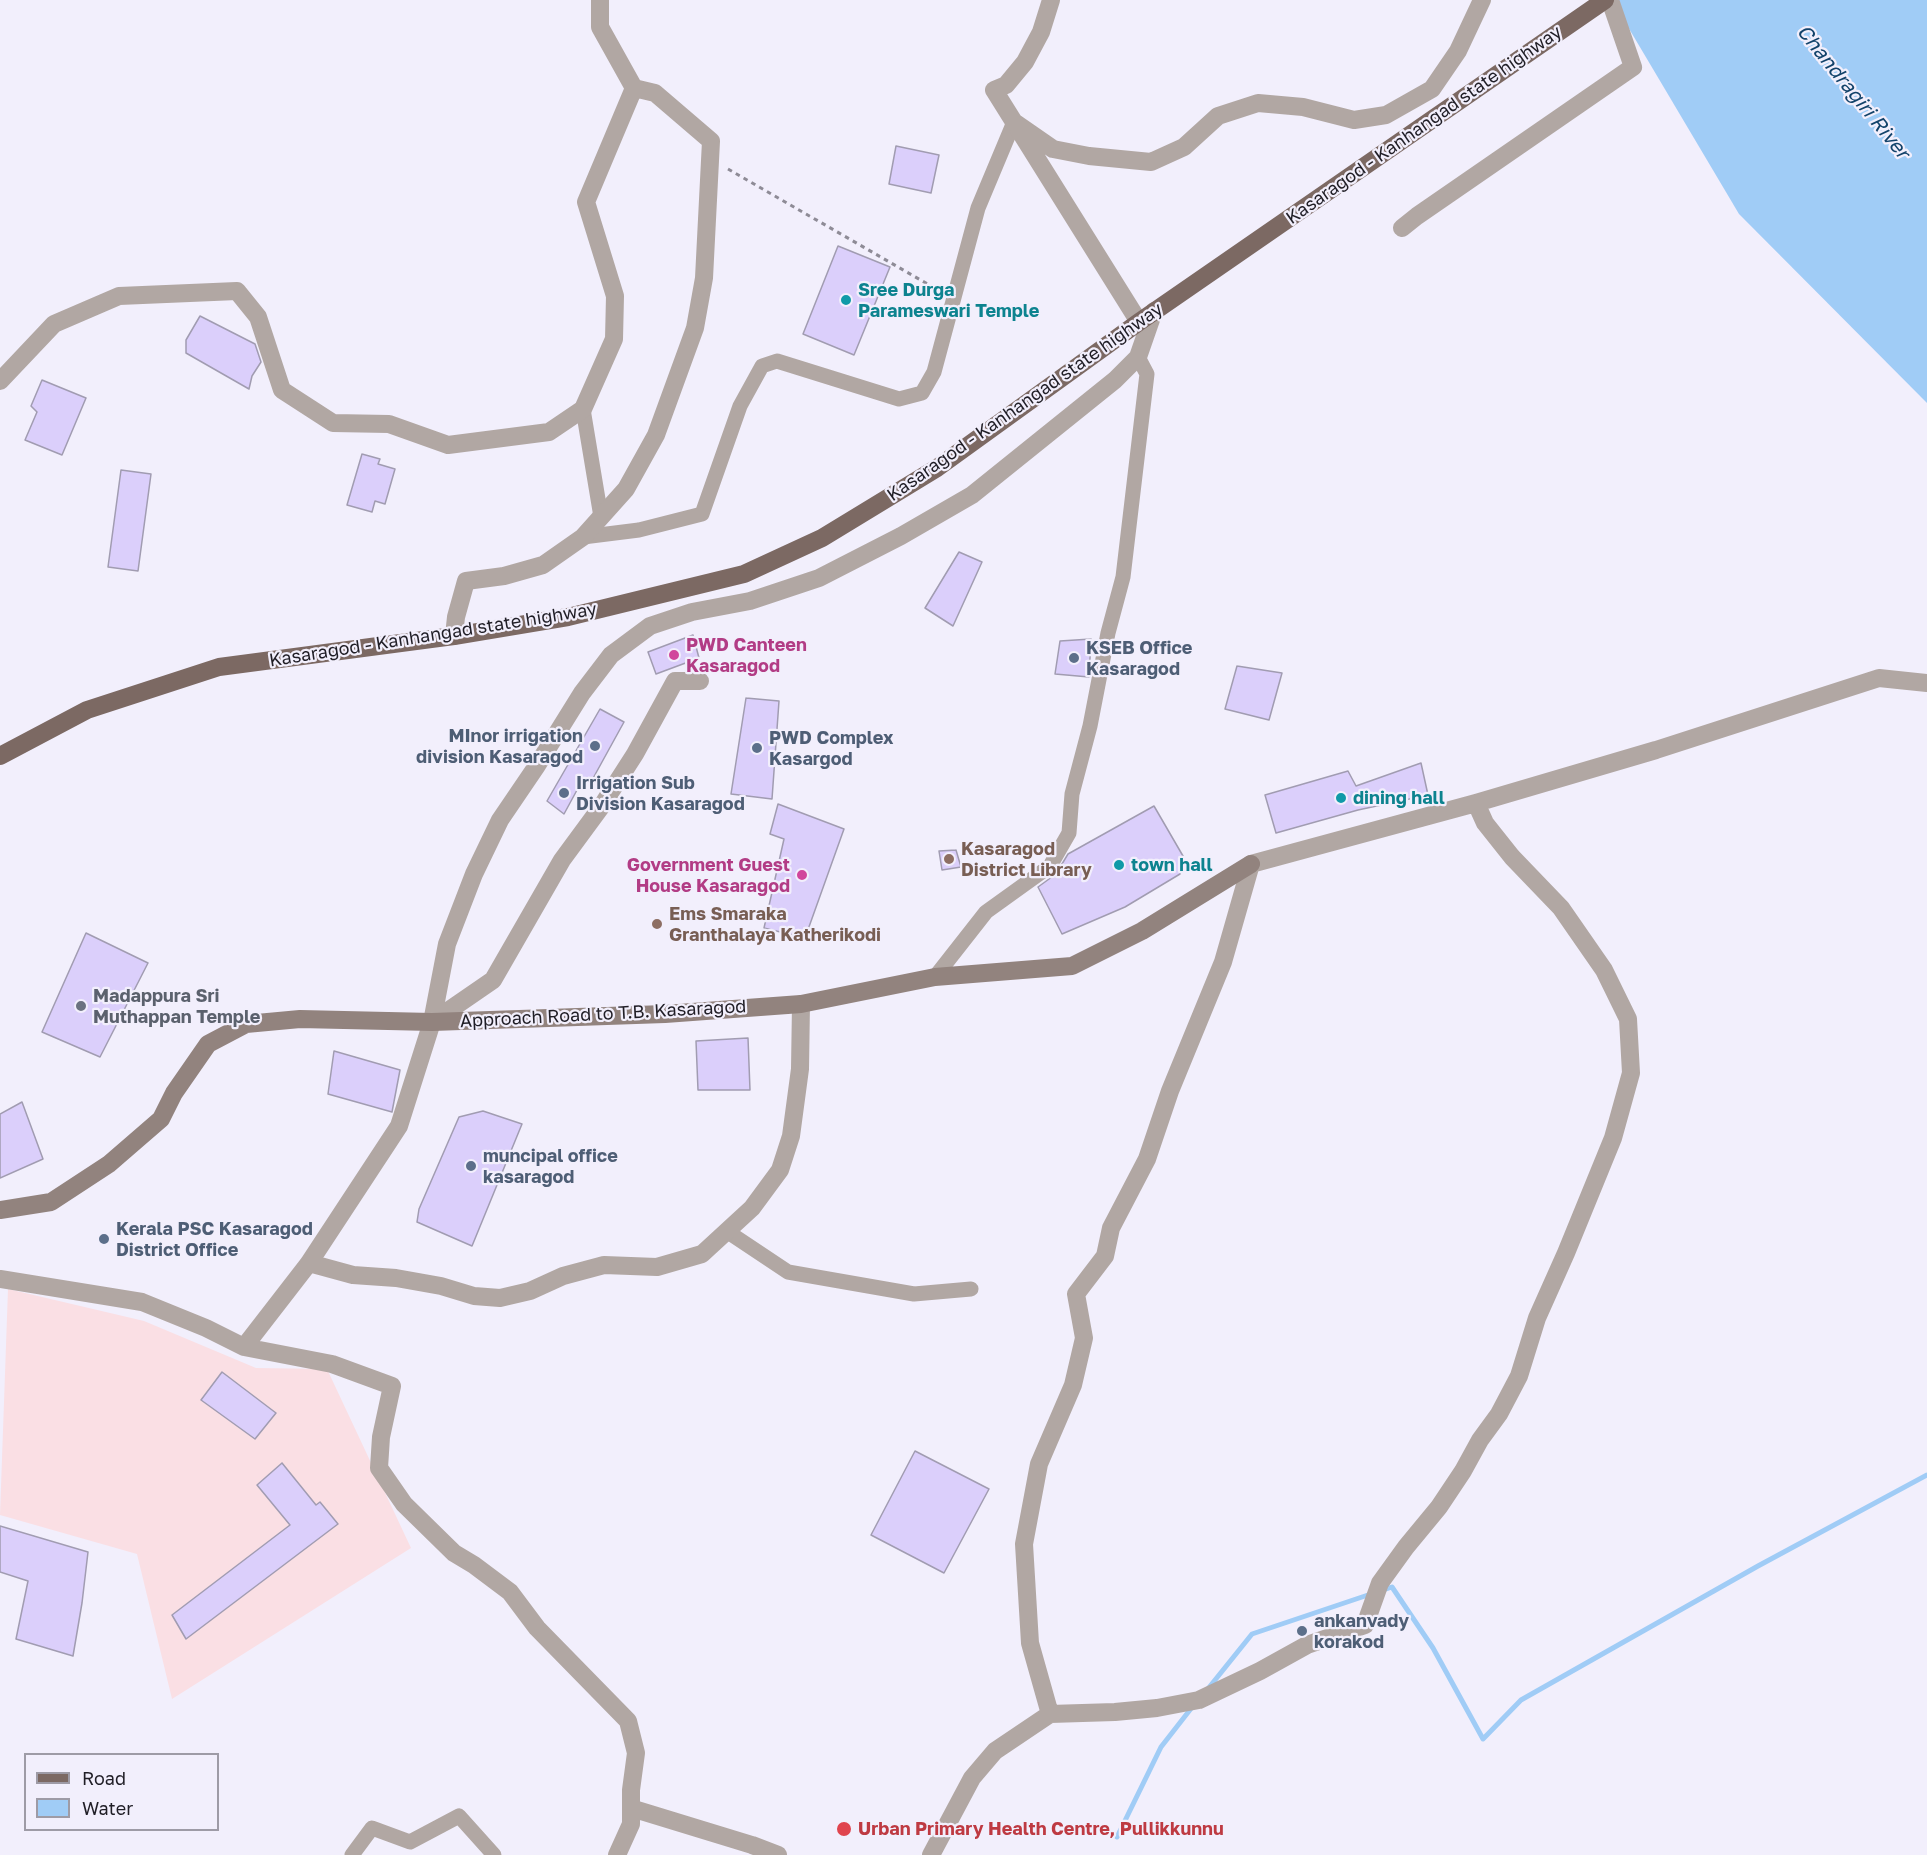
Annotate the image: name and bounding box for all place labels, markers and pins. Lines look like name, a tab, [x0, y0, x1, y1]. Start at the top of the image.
place label: Sree Durga Parameswari Temple	[858, 279, 1039, 322]
marker: Sree Durga Parameswari Temple	[839, 293, 853, 307]
place label: PWD Canteen Kasaragod	[686, 634, 807, 676]
place label: KSEB Office Kasaragod	[1086, 637, 1192, 680]
marker: PWD Canteen Kasaragod	[667, 648, 681, 662]
marker: KSEB Office Kasaragod	[1067, 651, 1081, 665]
place label: MInor irrigation division Kasaragod	[416, 725, 583, 768]
place label: PWD Complex Kasargod	[769, 727, 893, 770]
marker: MInor irrigation division Kasaragod	[588, 739, 602, 753]
marker: PWD Complex Kasargod	[750, 741, 764, 755]
place label: Irrigation Sub Division Kasaragod	[576, 772, 745, 814]
marker: Irrigation Sub Division Kasaragod	[557, 786, 571, 800]
place label: dining hall	[1353, 787, 1445, 809]
marker: dining hall	[1334, 791, 1348, 805]
place label: Kasaragod District Library	[961, 838, 1092, 880]
marker: Kasaragod District Library	[942, 852, 956, 866]
place label: Government Guest House Kasaragod	[627, 854, 790, 896]
place label: town hall	[1131, 854, 1213, 876]
marker: town hall	[1112, 858, 1126, 872]
marker: Government Guest House Kasaragod	[795, 868, 809, 882]
place label: Ems Smaraka Granthalaya Katherikodi	[669, 903, 881, 946]
marker: Ems Smaraka Granthalaya Katherikodi	[650, 917, 664, 931]
place label: Madappura Sri Muthappan Temple	[93, 985, 260, 1028]
marker: Madappura Sri Muthappan Temple	[74, 999, 88, 1013]
place label: muncipal office kasaragod	[483, 1145, 618, 1188]
marker: muncipal office kasaragod	[464, 1159, 478, 1173]
place label: Kerala PSC Kasaragod District Office	[116, 1218, 313, 1260]
marker: Kerala PSC Kasaragod District Office	[97, 1232, 111, 1246]
place label: ankanvady korakod	[1314, 1610, 1409, 1652]
marker: ankanvady korakod	[1295, 1624, 1309, 1638]
place label: Urban Primary Health Centre, Pullikkunnu	[858, 1818, 1224, 1840]
marker: Urban Primary Health Centre, Pullikkunnu	[835, 1820, 853, 1838]

